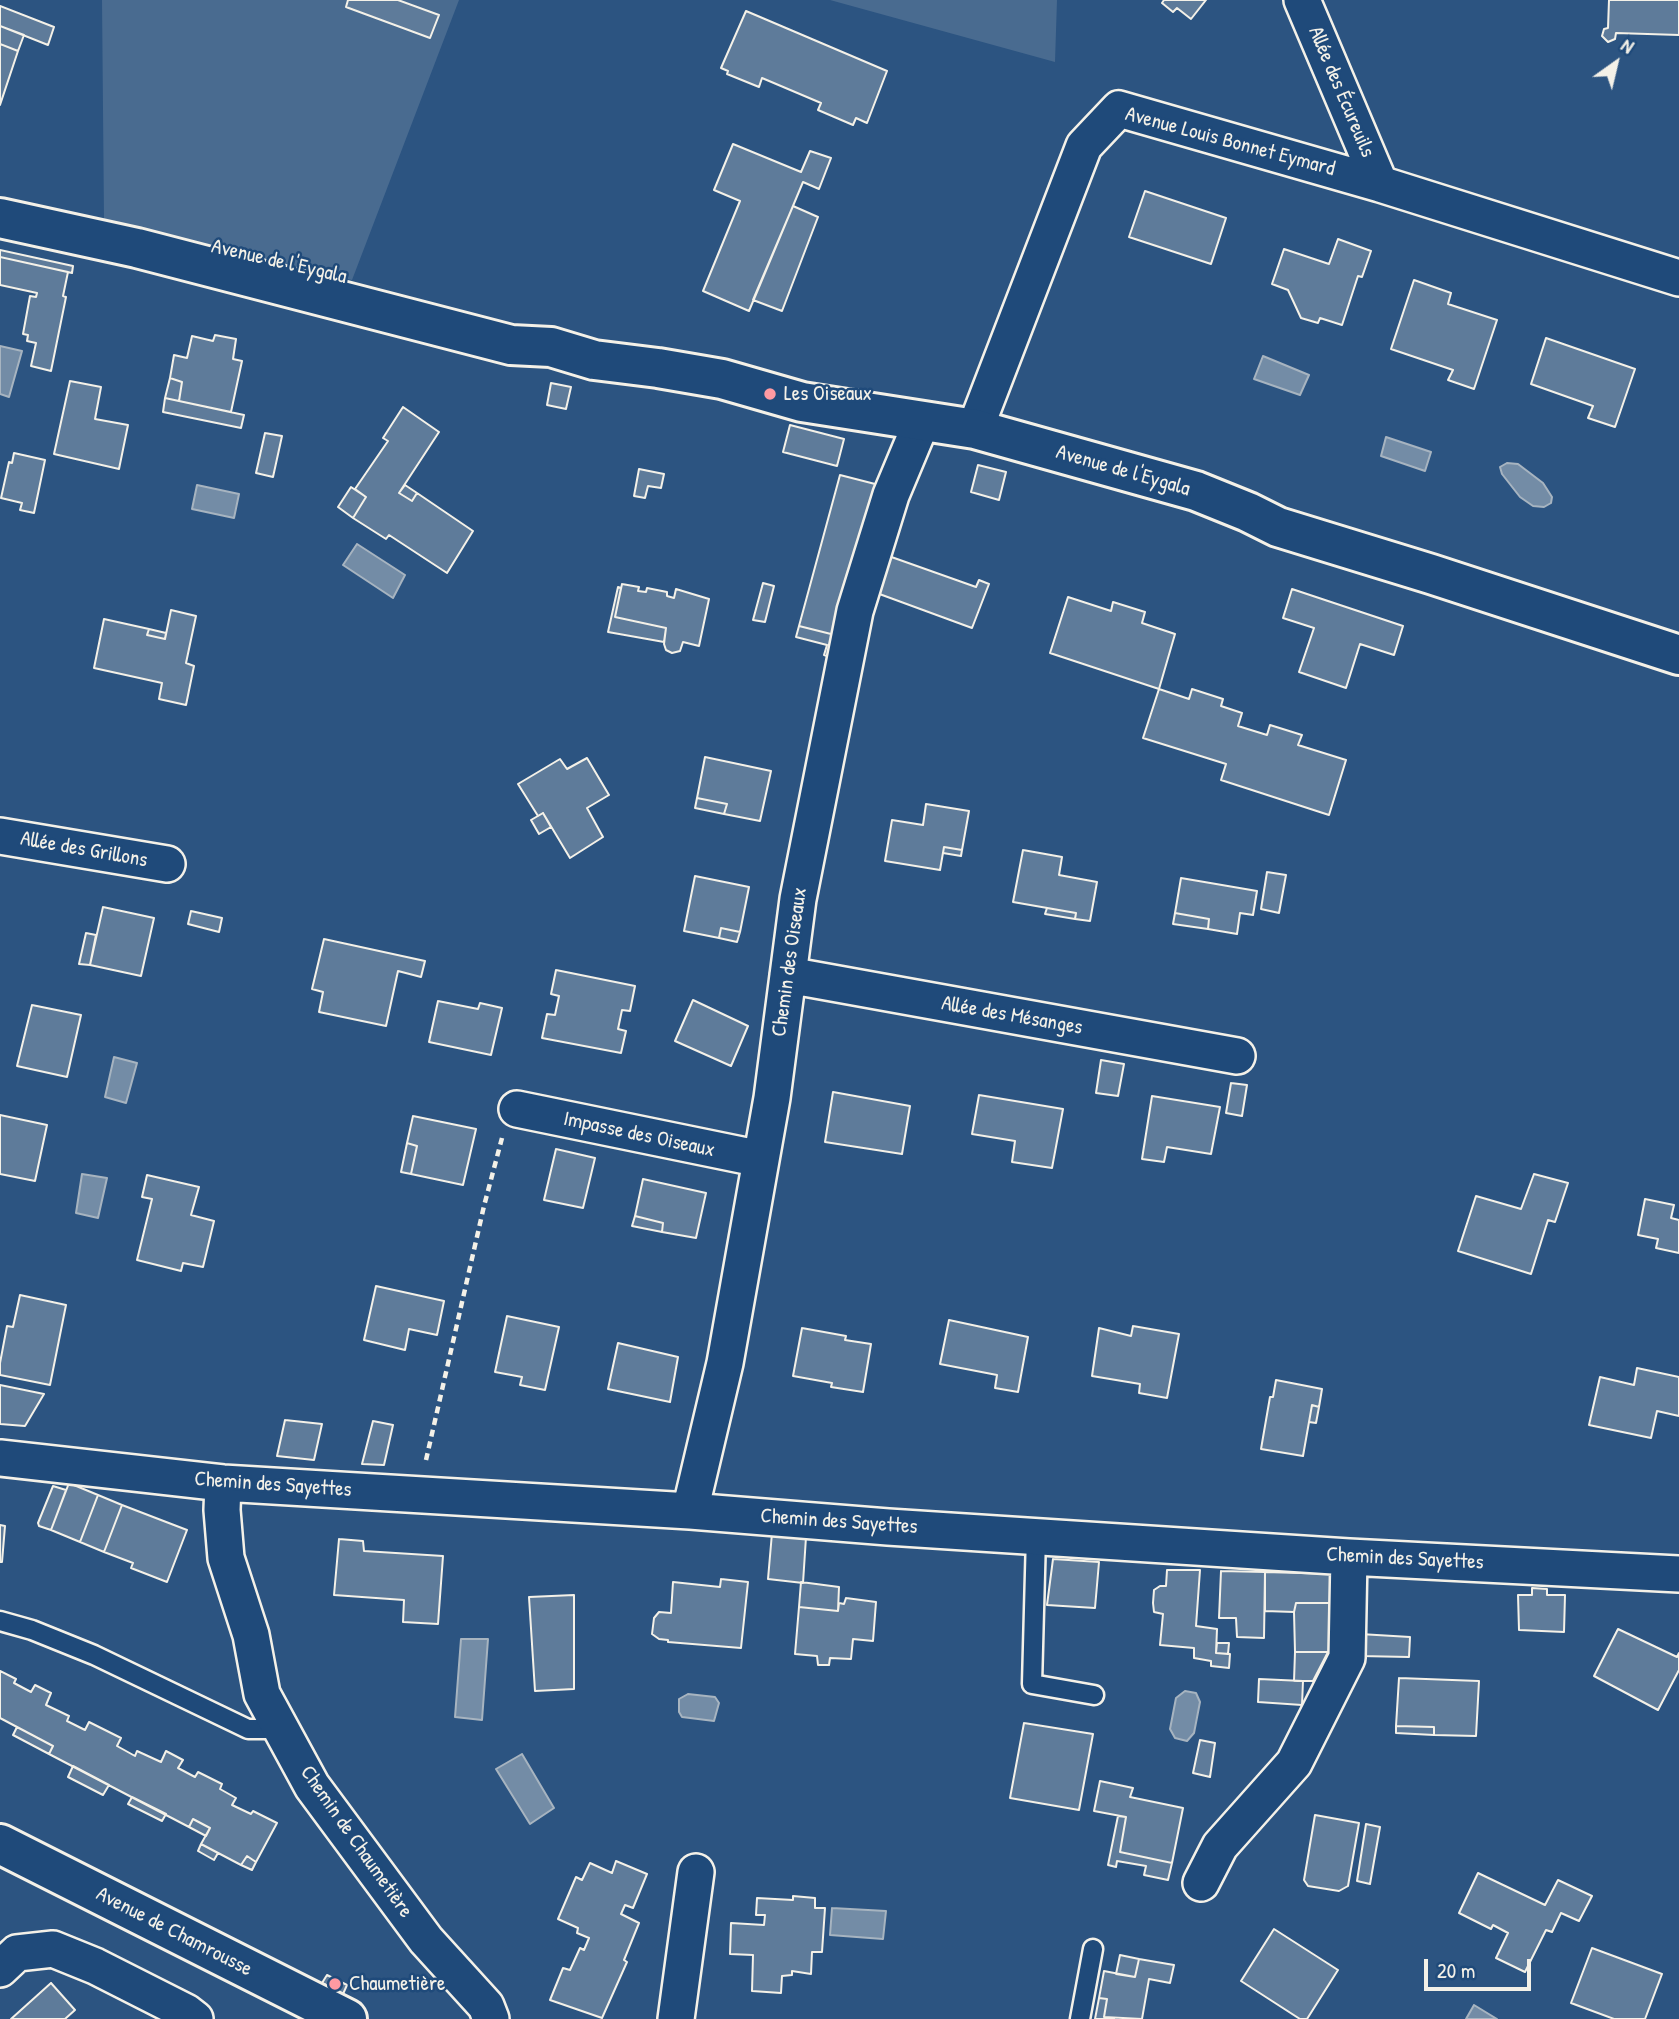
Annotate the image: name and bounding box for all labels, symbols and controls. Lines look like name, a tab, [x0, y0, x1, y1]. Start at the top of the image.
street label: Allée des Écureuils	[1302, 23, 1380, 161]
north arrow	[1581, 28, 1651, 98]
text: N	[1616, 32, 1639, 59]
street label: Avenue Louis Bonnet Eymard	[1122, 102, 1338, 182]
street label: Avenue de l'Eygala	[209, 234, 349, 290]
place label: Les Oiseaux	[784, 381, 872, 407]
marker: Les Oiseaux	[762, 386, 778, 402]
street label: Avenue de l'Eygala	[1053, 440, 1193, 502]
street label: Allée des Grillons	[19, 826, 149, 874]
street label: Chemin des Oiseaux	[767, 886, 813, 1038]
street label: Allée des Mésanges	[940, 991, 1084, 1041]
street label: Impasse des Oiseaux	[561, 1107, 717, 1163]
street label: Chemin des Sayettes	[194, 1467, 352, 1503]
street label: Chemin des Sayettes	[760, 1504, 918, 1540]
street label: Chemin des Sayettes	[1326, 1542, 1484, 1576]
street label: Chemin de Chaumetière	[294, 1761, 418, 1923]
street label: Avenue de Chamrousse	[92, 1882, 256, 1982]
scale bar	[1427, 1946, 1534, 1990]
text: 20 m	[1437, 1956, 1475, 1985]
place label: Chaumetière	[349, 1971, 445, 1997]
marker: Chaumetière	[327, 1976, 343, 1992]

